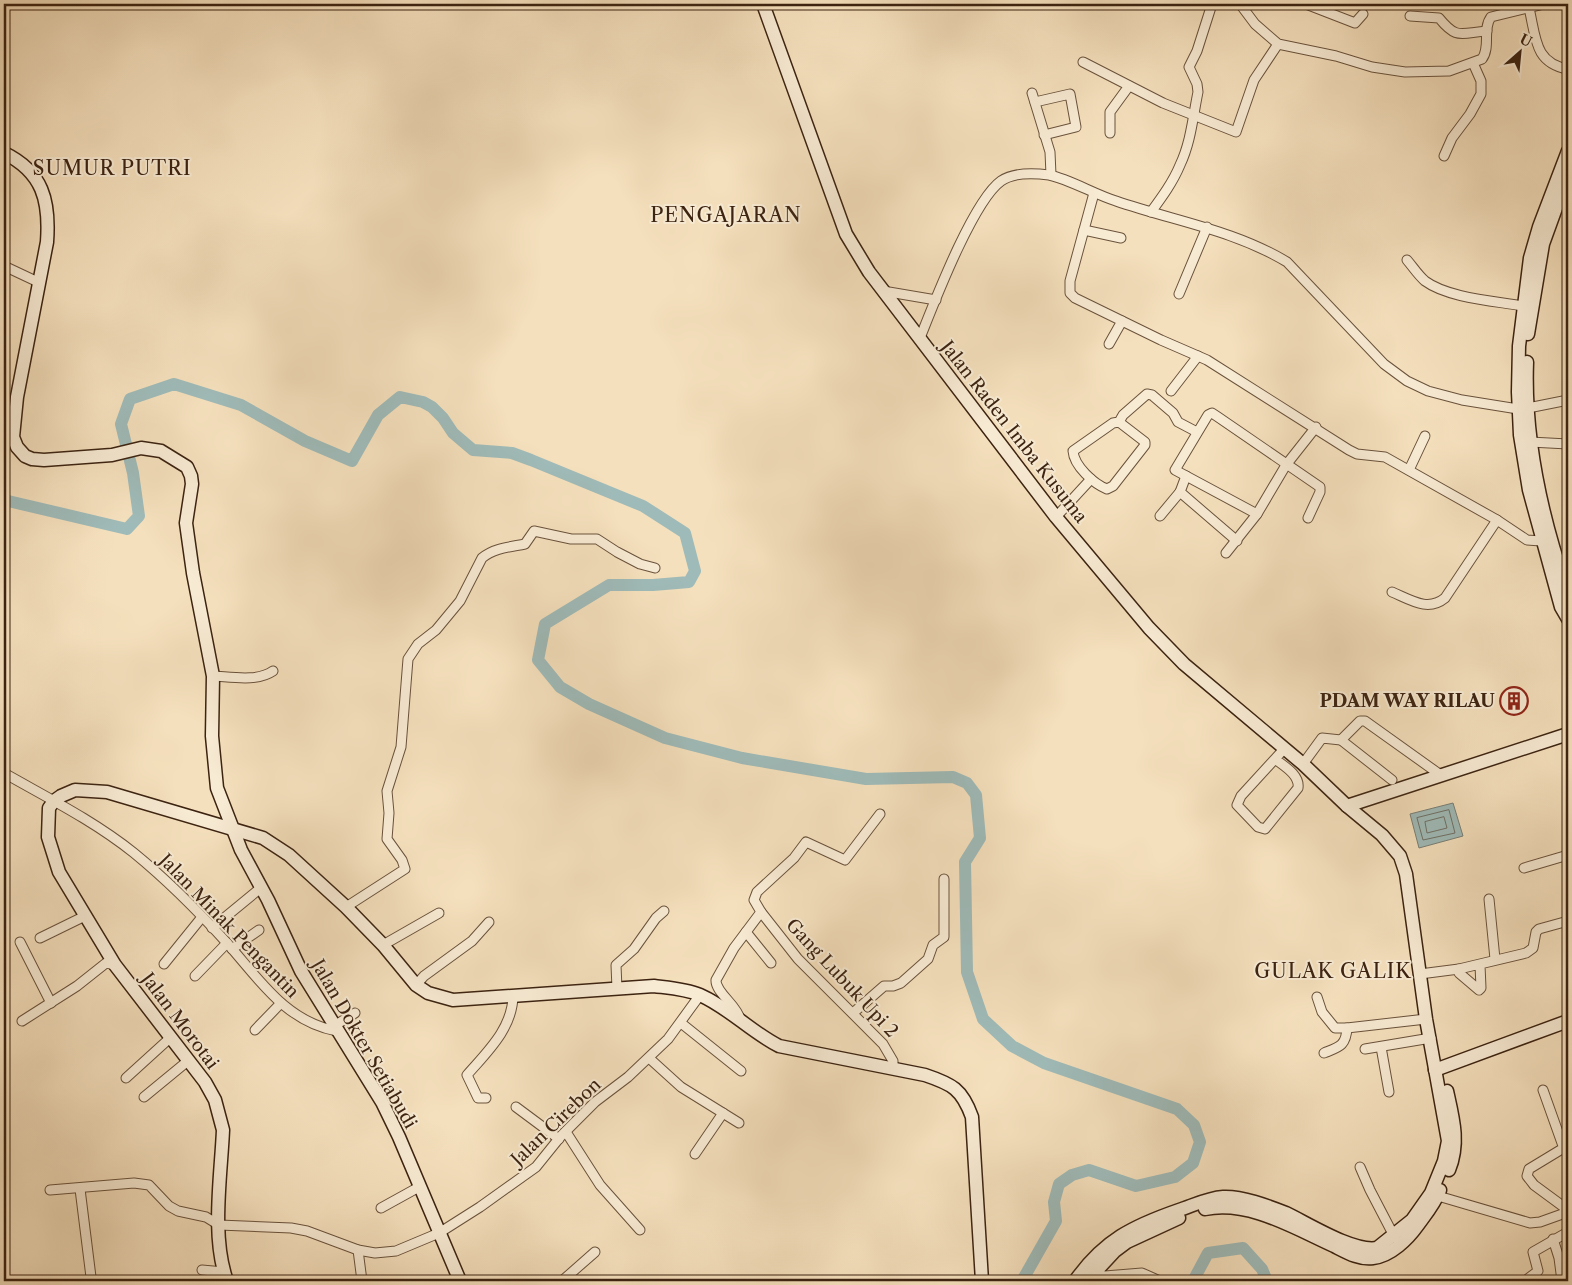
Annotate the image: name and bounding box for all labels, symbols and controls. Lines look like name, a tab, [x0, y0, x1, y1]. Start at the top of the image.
north arrow	[1494, 28, 1544, 78]
text: U	[1517, 30, 1536, 51]
district label: SUMUR PUTRI	[33, 156, 191, 180]
district label: PENGAJARAN	[650, 203, 802, 227]
street label: Jalan Raden Imba Kusuma	[934, 334, 1092, 528]
building icon: PDAM WAY RILAU	[1499, 686, 1529, 716]
place label: PDAM WAY RILAU	[1319, 690, 1495, 712]
street label: Jalan Minak Pengantin	[152, 847, 304, 1003]
street label: Gang Lubuk Upi 2	[781, 914, 903, 1042]
street label: Jalan Dokter Setiabudi	[305, 953, 422, 1133]
district label: GULAK GALIK	[1254, 959, 1412, 983]
street label: Jalan Morotai	[135, 966, 224, 1074]
street label: Jalan Cirebon	[504, 1074, 606, 1172]

